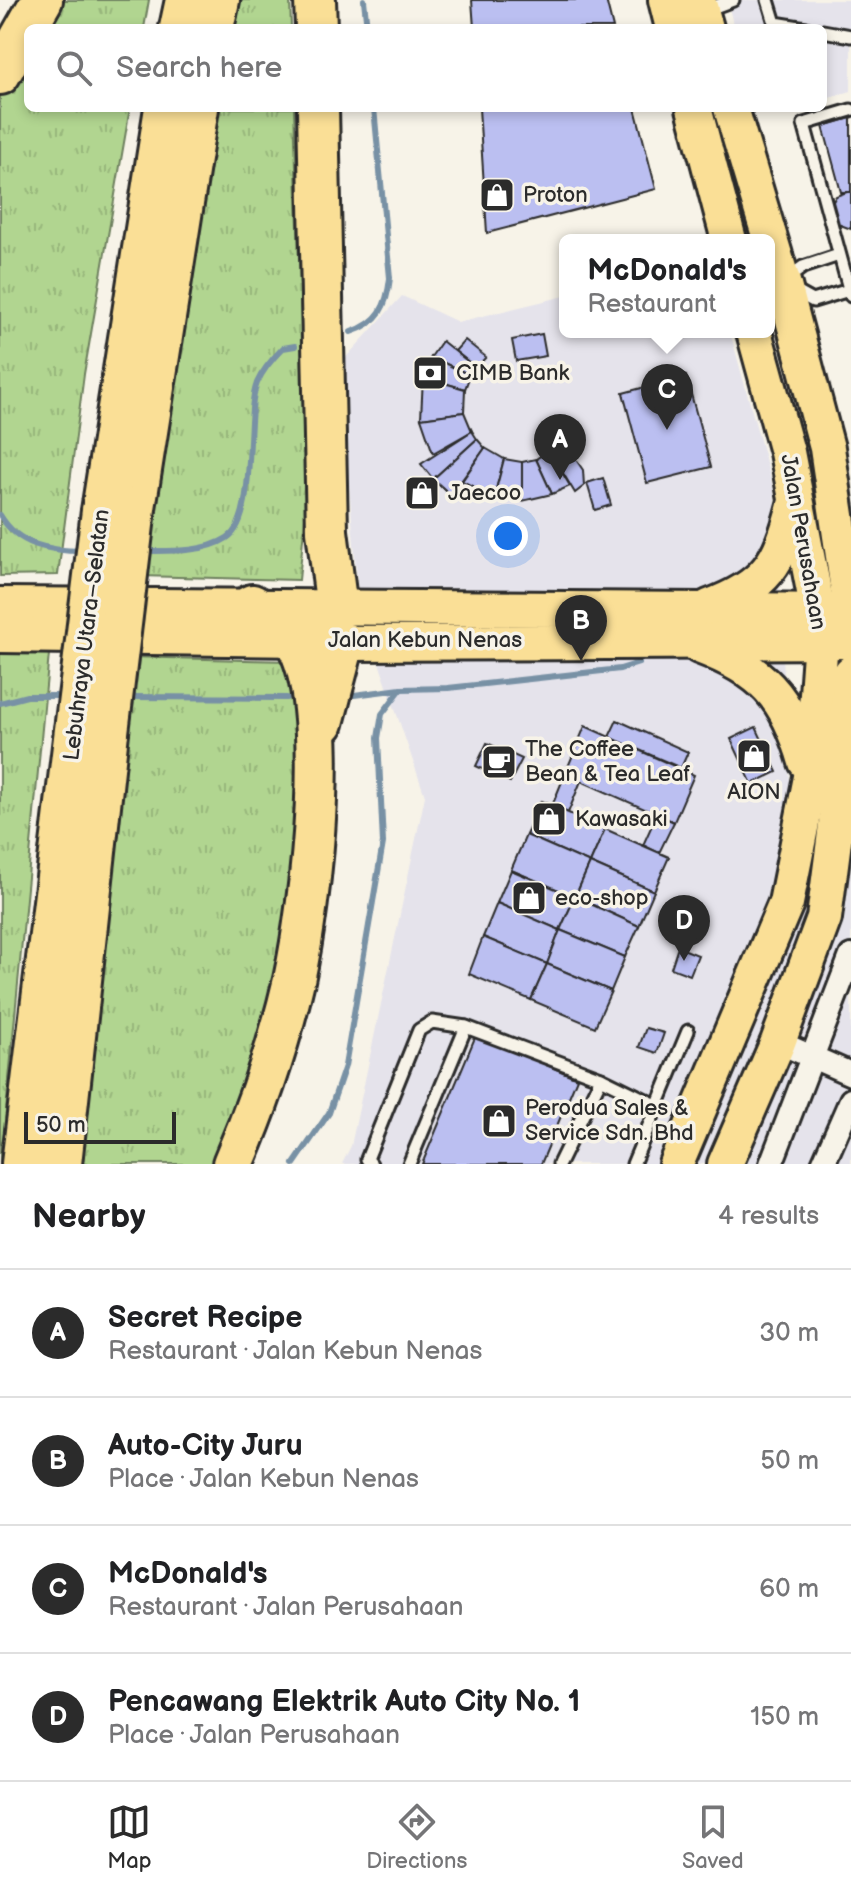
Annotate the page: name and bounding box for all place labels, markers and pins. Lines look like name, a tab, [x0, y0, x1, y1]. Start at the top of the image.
shop icon: Proton	[478, 176, 516, 214]
place label: Proton	[523, 182, 588, 209]
bank icon: CIMB Bank	[411, 354, 449, 392]
place label: CIMB Bank	[456, 360, 569, 387]
pin: C	[641, 364, 693, 430]
pin: A	[534, 414, 586, 480]
shop icon: Jaecoo	[403, 474, 441, 512]
place label: Jaecoo	[448, 480, 521, 507]
pin: B	[555, 595, 607, 661]
place label: The Coffee Bean & Tea Leaf	[525, 736, 691, 788]
shop icon: AION	[735, 737, 773, 775]
cafe icon: The Coffee Bean & Tea Leaf	[480, 743, 518, 781]
place label: AION	[727, 779, 781, 806]
shop icon: Kawasaki	[530, 800, 568, 838]
place label: Kawasaki	[575, 806, 668, 833]
shop icon: eco-shop	[510, 879, 548, 917]
place label: eco-shop	[555, 885, 649, 912]
pin: D	[658, 895, 710, 961]
place label: Perodua Sales & Service Sdn. Bhd	[525, 1095, 694, 1147]
shop icon: Perodua Sales & Service Sdn. Bhd	[480, 1102, 518, 1140]

